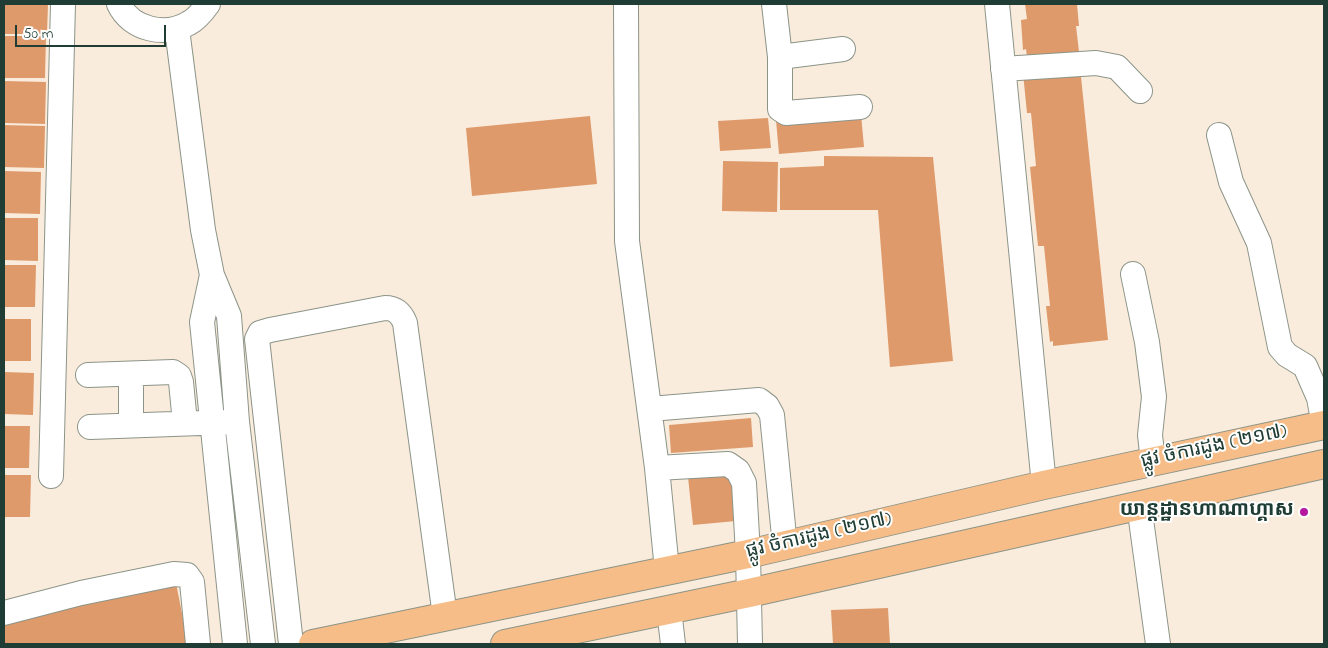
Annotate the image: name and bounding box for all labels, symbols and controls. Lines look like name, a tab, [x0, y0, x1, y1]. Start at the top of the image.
scale bar	[18, 15, 169, 47]
text: 50 m	[23, 23, 53, 45]
street label: ផ្លូវ ចំការដូង (២១៧)	[1139, 421, 1289, 475]
place label: យាន្ដដ្ឋានហាណាហ្គាស	[1120, 500, 1294, 524]
marker: យាន្ដដ្ឋានហាណាហ្គាស	[1298, 506, 1310, 518]
street label: ផ្លូវ ចំការដូង (២១៧)	[744, 509, 894, 565]

